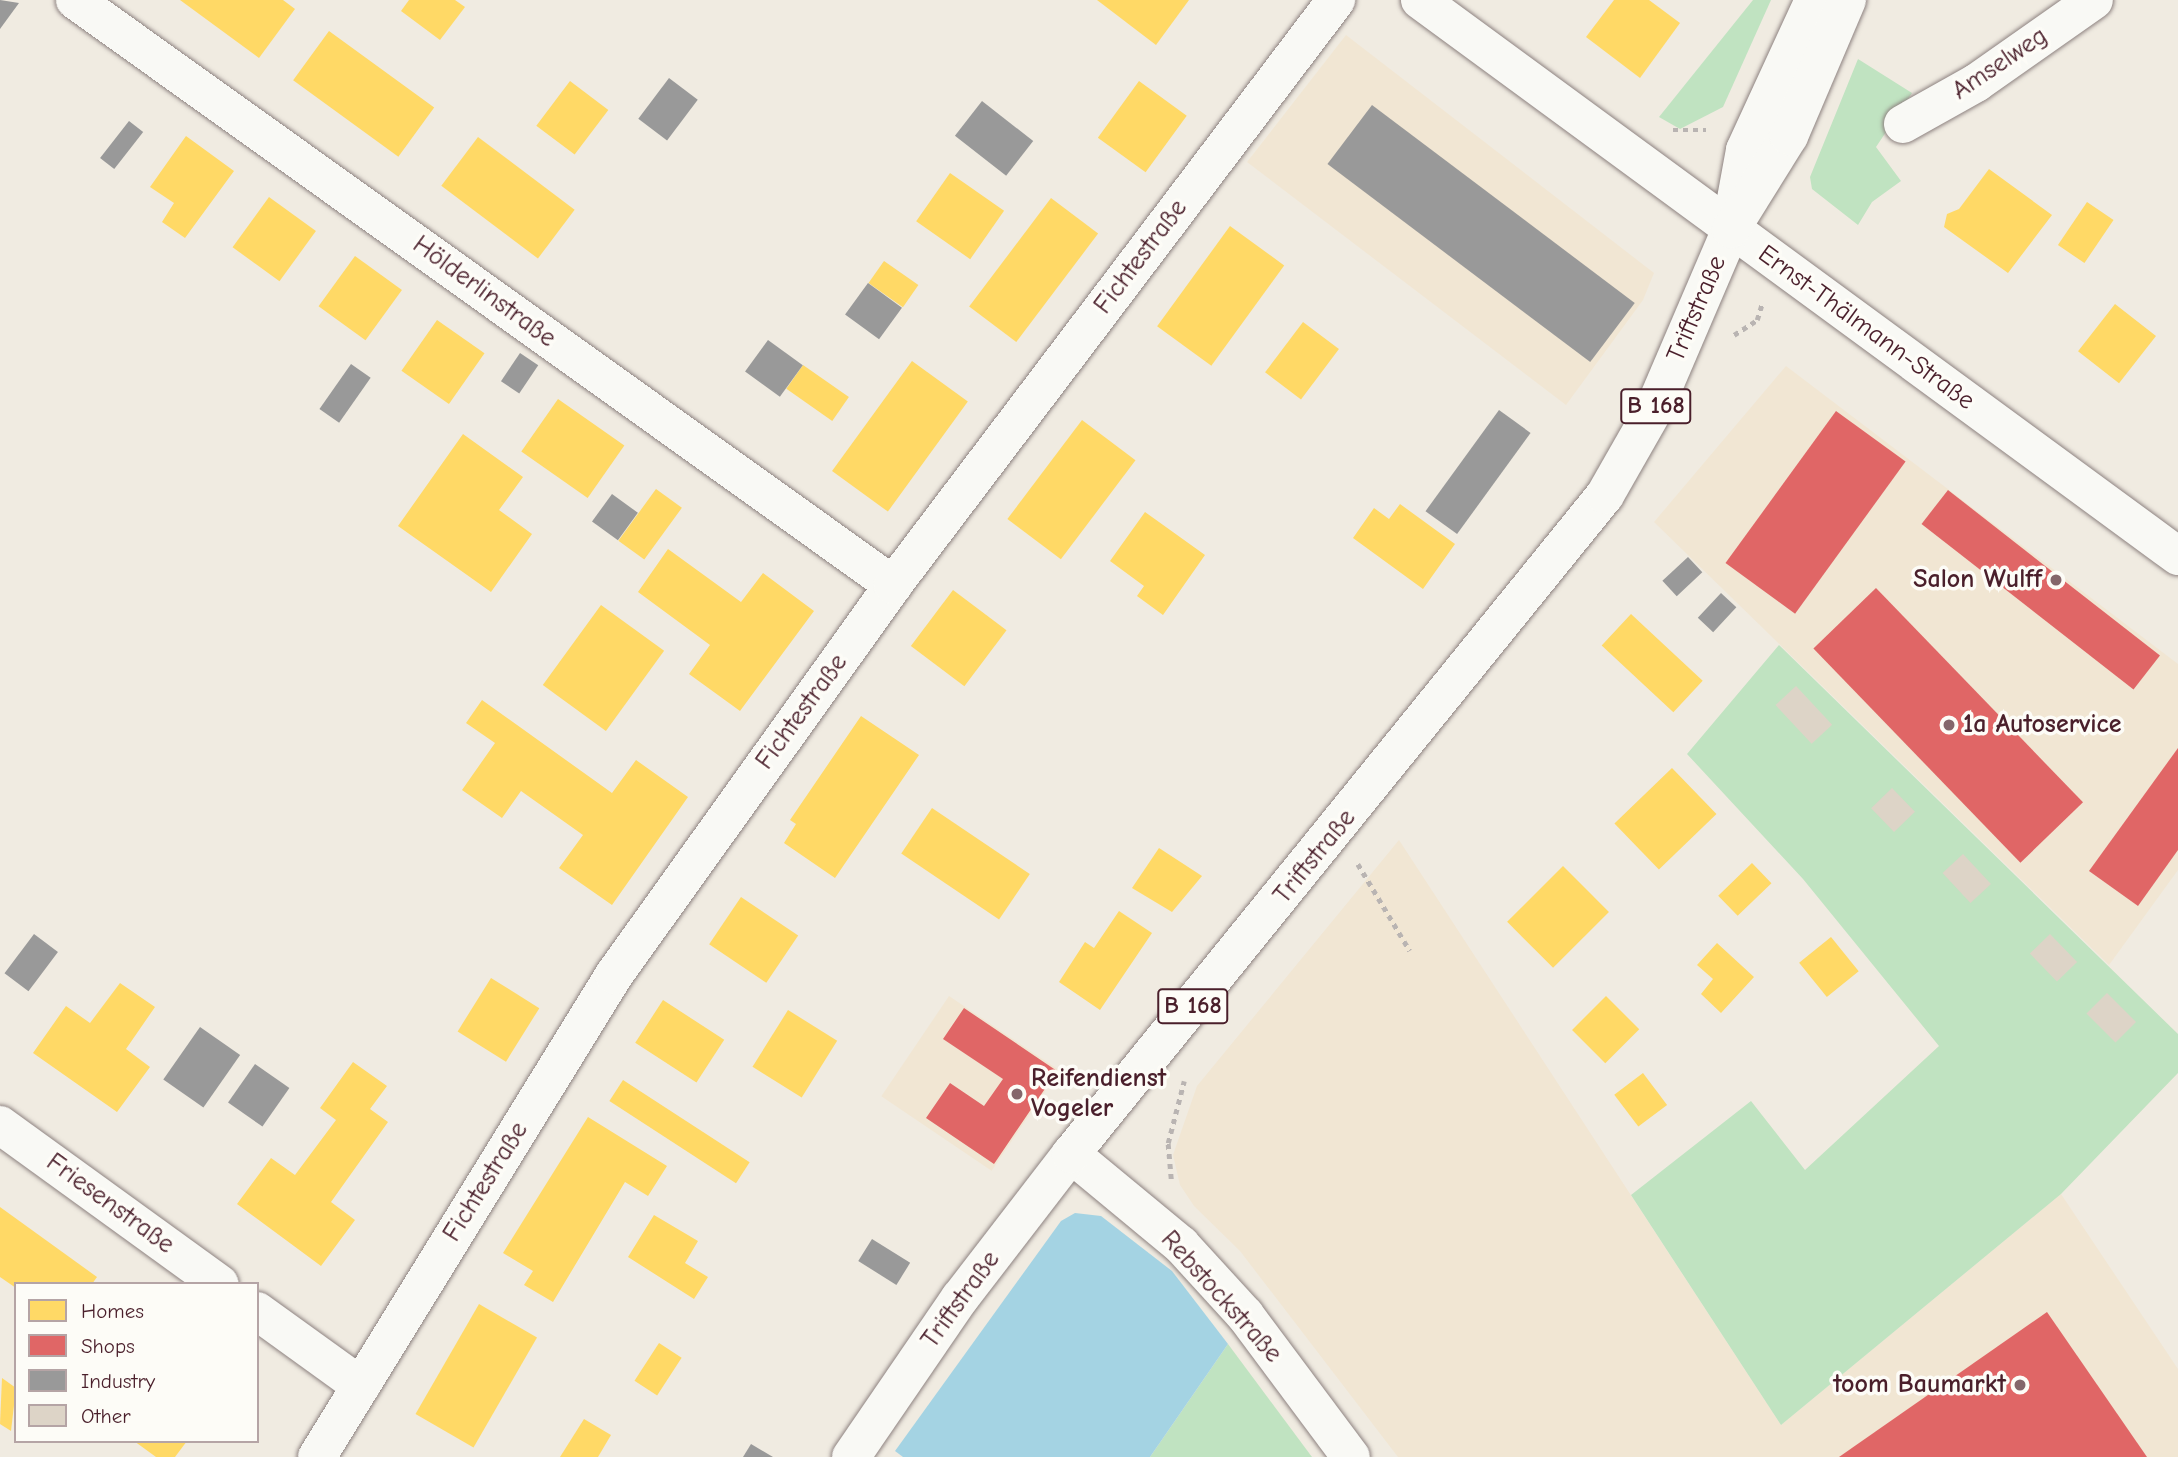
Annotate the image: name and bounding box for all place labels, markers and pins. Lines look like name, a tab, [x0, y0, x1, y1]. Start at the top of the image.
place label: Salon Wulff	[1913, 564, 2042, 596]
marker: Salon Wulff	[2048, 572, 2064, 588]
place label: 1a Autoservice	[1963, 709, 2121, 741]
marker: 1a Autoservice	[1941, 717, 1957, 733]
place label: Reifendienst Vogeler	[1031, 1063, 1166, 1124]
marker: Reifendienst Vogeler	[1009, 1086, 1025, 1102]
place label: toom Baumarkt	[1833, 1369, 2006, 1401]
marker: toom Baumarkt	[2012, 1377, 2028, 1393]

